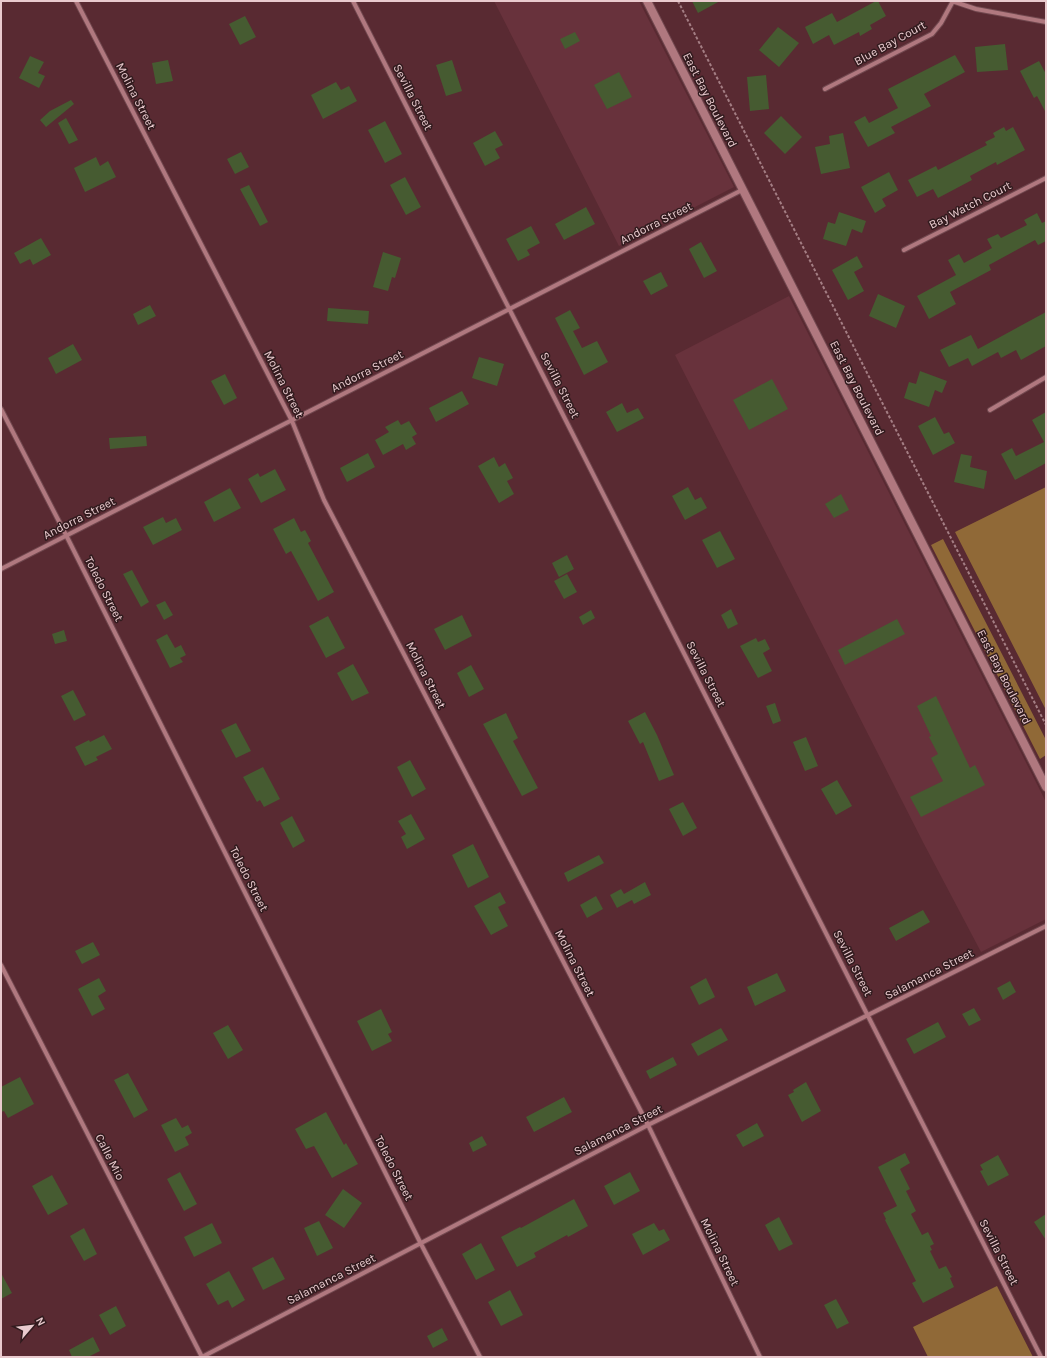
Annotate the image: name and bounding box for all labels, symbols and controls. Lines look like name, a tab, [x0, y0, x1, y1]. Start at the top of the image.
street label: Blue Bay Court	[852, 17, 929, 68]
street label: East Bay Boulevard	[680, 50, 740, 150]
street label: Molina Street	[113, 60, 159, 132]
street label: Sevilla Street	[390, 62, 436, 133]
street label: Bay Watch Court	[927, 178, 1014, 232]
street label: Andorra Street	[618, 199, 695, 247]
street label: East Bay Boulevard	[827, 338, 887, 438]
street label: Andorra Street	[329, 347, 406, 395]
street label: Molina Street	[261, 348, 307, 420]
street label: Sevilla Street	[537, 350, 583, 421]
street label: Andorra Street	[41, 494, 118, 542]
street label: Toledo Street	[82, 554, 126, 624]
street label: East Bay Boulevard	[974, 627, 1034, 727]
street label: Molina Street	[403, 639, 449, 711]
street label: Sevilla Street	[683, 639, 729, 710]
street label: Toledo Street	[227, 844, 271, 914]
street label: Molina Street	[552, 927, 598, 999]
street label: Sevilla Street	[830, 928, 876, 999]
street label: Salamanca Street	[882, 945, 976, 1002]
street label: Salamanca Street	[571, 1101, 665, 1158]
street label: Calle Mio	[92, 1132, 128, 1182]
street label: Toledo Street	[372, 1133, 416, 1203]
street label: Molina Street	[698, 1216, 743, 1288]
street label: Sevilla Street	[976, 1217, 1022, 1288]
street label: Salamanca Street	[284, 1250, 378, 1307]
north arrow	[12, 1306, 52, 1346]
text: N	[33, 1315, 48, 1328]

